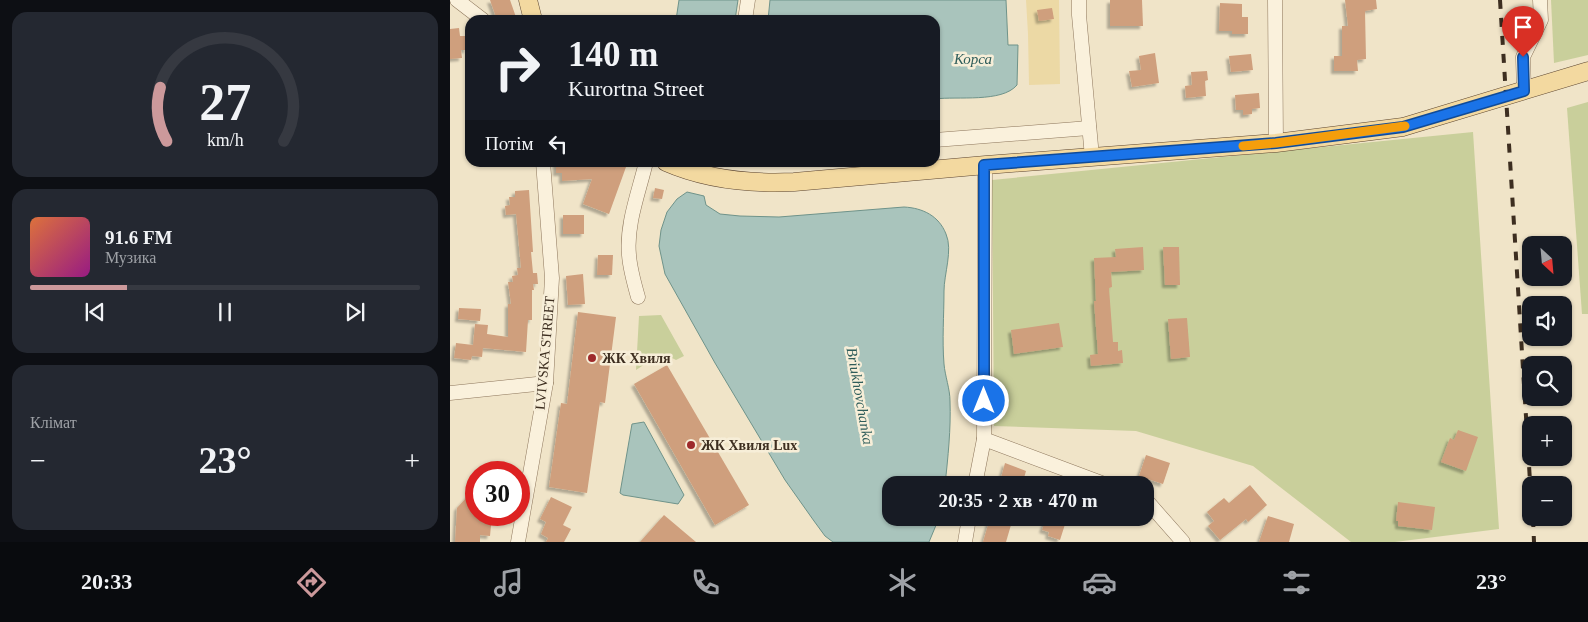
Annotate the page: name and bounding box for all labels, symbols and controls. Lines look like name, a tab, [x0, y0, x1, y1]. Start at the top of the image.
pin	[1502, 6, 1544, 57]
icon: arrive	[1509, 13, 1537, 41]
icon: right	[485, 35, 550, 100]
text: 140 m	[568, 35, 658, 74]
water label: Корса	[953, 51, 992, 67]
text: 27	[199, 74, 251, 131]
text: Kurortna Street	[568, 76, 704, 101]
text: km/h	[207, 130, 243, 150]
icon: left	[544, 130, 572, 158]
text: Потім	[485, 133, 534, 154]
text: 91.6 FM	[105, 227, 173, 248]
north arrow	[1522, 236, 1572, 286]
map controls	[1522, 236, 1572, 526]
text: Музика	[105, 249, 156, 266]
street label: LVIVSKA STREET	[533, 295, 557, 411]
button: sound	[1522, 296, 1572, 346]
icon: previous	[81, 298, 109, 326]
icon: pause	[211, 298, 239, 326]
icon: next	[341, 298, 369, 326]
water label: Briukhovchanka	[844, 346, 876, 446]
place label: ЖК Хвиля	[602, 351, 671, 366]
marker: ЖК Хвиля	[586, 352, 598, 364]
button: search	[1522, 356, 1572, 406]
position arrow	[957, 374, 1009, 426]
text: Клімат	[30, 414, 77, 431]
button: +	[1522, 416, 1572, 466]
place label: ЖК Хвиля Lux	[701, 438, 797, 453]
text: 23°	[198, 439, 252, 481]
marker: ЖК Хвиля Lux	[685, 439, 697, 451]
text: −	[30, 445, 46, 476]
text: +	[404, 445, 420, 476]
speed limit sign: 30	[465, 461, 530, 526]
button: −	[1522, 476, 1572, 526]
text: 20:35 · 2 хв · 470 m	[938, 490, 1098, 511]
icon: directions	[294, 565, 329, 600]
icon: music	[491, 565, 526, 600]
icon: phone	[688, 565, 723, 600]
icon: climate	[885, 565, 920, 600]
icon: car	[1082, 565, 1117, 600]
icon: filters	[1279, 565, 1314, 600]
text: 20:33	[81, 569, 132, 594]
text: 23°	[1476, 569, 1507, 594]

